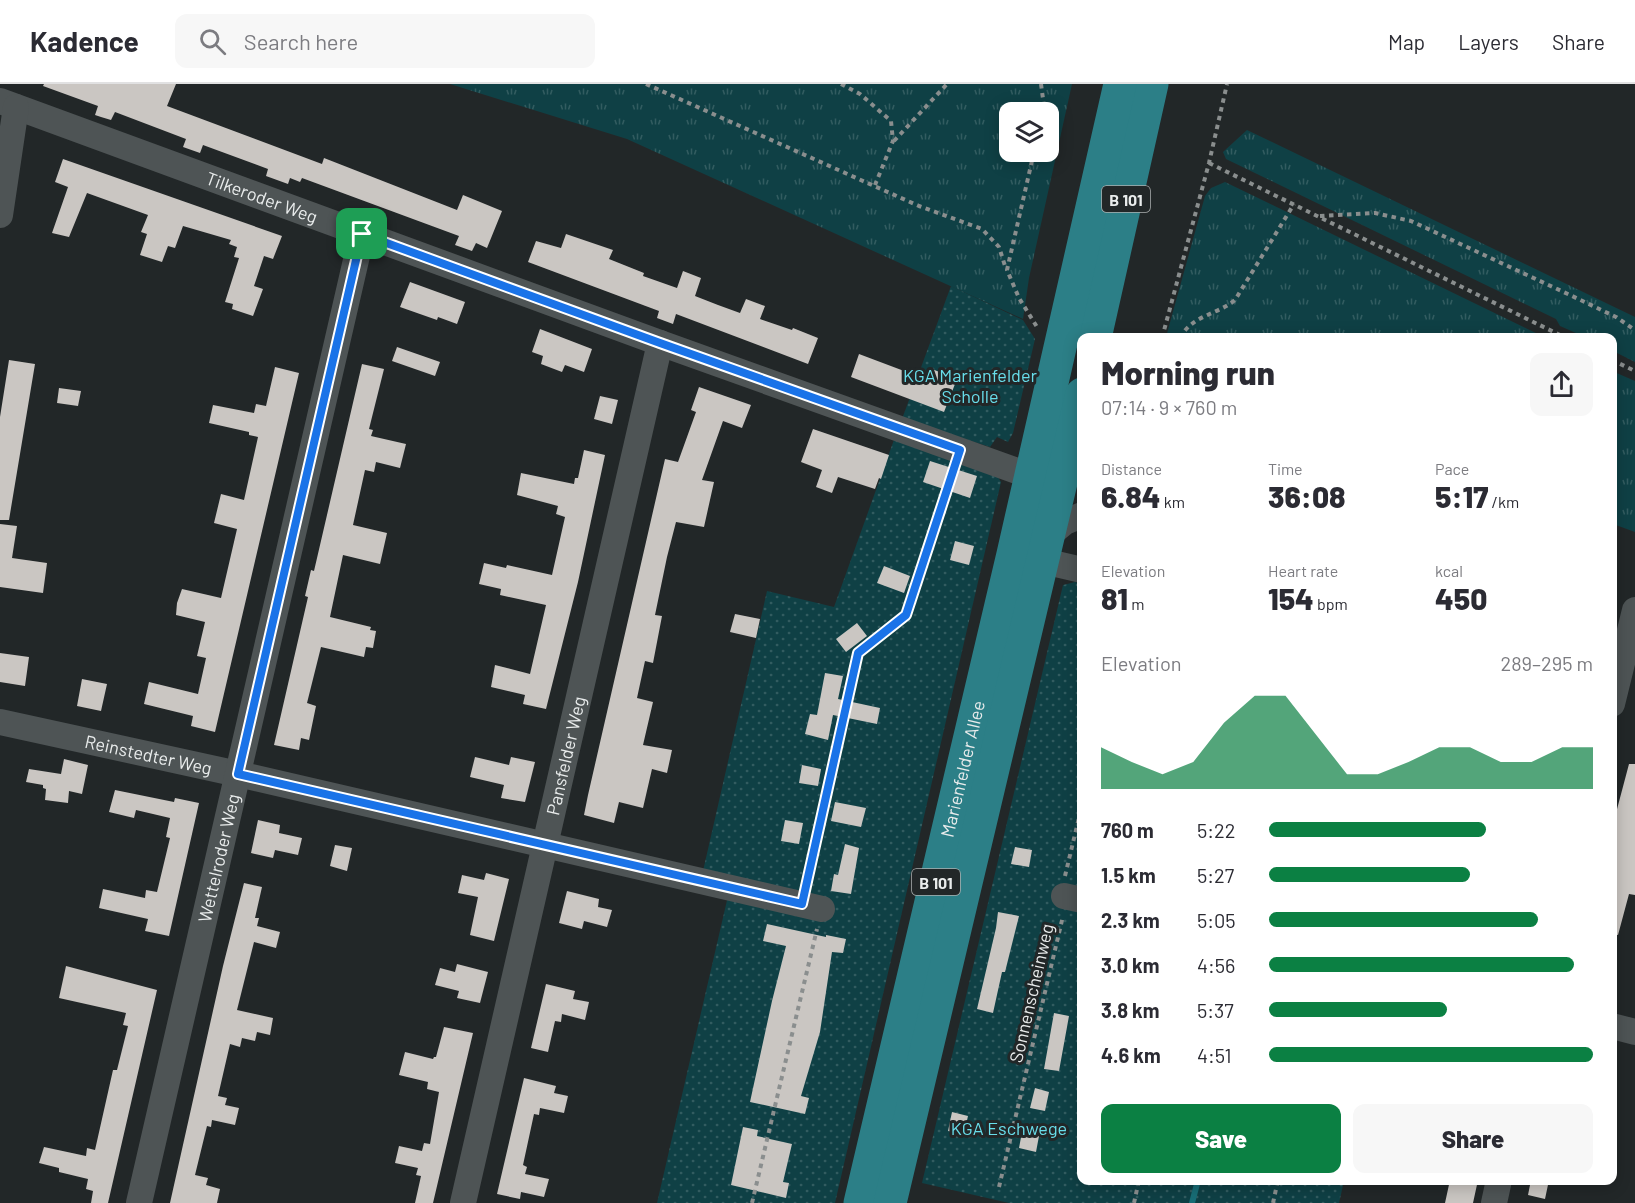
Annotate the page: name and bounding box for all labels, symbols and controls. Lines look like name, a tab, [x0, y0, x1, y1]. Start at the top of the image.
search box	[175, 14, 595, 68]
text: Kadence	[30, 24, 139, 58]
icon: search	[196, 25, 229, 58]
text: Search here	[244, 28, 358, 54]
text: Map	[1388, 29, 1425, 54]
text: Layers	[1458, 29, 1519, 54]
text: Share	[1552, 29, 1605, 54]
map controls	[999, 102, 1059, 162]
button: layers	[999, 102, 1059, 162]
street label: Tilkeroder Weg	[203, 167, 321, 228]
road number: B 101	[1102, 186, 1150, 212]
pin	[336, 208, 387, 259]
icon: arrive	[345, 217, 378, 250]
text: Morning run	[1101, 352, 1275, 392]
button: share	[1530, 353, 1593, 416]
park label: KGA Marienfelder Scholle	[903, 364, 1037, 407]
text: 07:14 · 9 × 760 m	[1101, 395, 1237, 419]
text: Distance	[1101, 459, 1162, 478]
text: Time	[1268, 459, 1303, 478]
text: Pace	[1435, 459, 1469, 478]
text: 6.84	[1101, 478, 1161, 514]
text: 36:08	[1268, 478, 1346, 514]
text: 5:17	[1435, 478, 1488, 514]
text: km	[1161, 492, 1185, 511]
text: /km	[1488, 492, 1519, 511]
text: Elevation	[1101, 561, 1165, 580]
text: Heart rate	[1268, 561, 1338, 580]
text: kcal	[1435, 561, 1463, 580]
text: 81	[1101, 580, 1128, 616]
text: 154	[1268, 580, 1314, 616]
text: 450	[1435, 580, 1487, 616]
text: m	[1128, 594, 1144, 613]
text: bpm	[1314, 594, 1348, 613]
text: Elevation	[1101, 651, 1182, 675]
text: 289–295 m	[1500, 651, 1593, 675]
street label: Pansfelder Weg	[541, 694, 590, 817]
street label: Marienfelder Allee	[936, 698, 989, 840]
street label: Reinstedter Weg	[83, 730, 214, 779]
street label: Wettelroder Weg	[193, 792, 244, 924]
text: 760 m	[1101, 818, 1154, 842]
text: 5:22	[1197, 818, 1236, 842]
text: 1.5 km	[1101, 863, 1156, 887]
text: 5:27	[1197, 863, 1234, 887]
road number: B 101	[912, 869, 960, 895]
text: 2.3 km	[1101, 908, 1160, 932]
text: 5:05	[1197, 908, 1236, 932]
street label: Sonnenscheinweg	[1004, 921, 1058, 1065]
text: 3.0 km	[1101, 953, 1159, 977]
text: 4:56	[1197, 953, 1235, 977]
text: 3.8 km	[1101, 998, 1159, 1022]
text: 5:37	[1197, 998, 1234, 1022]
text: 4.6 km	[1101, 1043, 1161, 1067]
text: 4:51	[1197, 1043, 1232, 1067]
button: Save	[1101, 1104, 1341, 1173]
button: Share	[1353, 1104, 1593, 1173]
park label: KGA Eschwege	[951, 1117, 1067, 1139]

